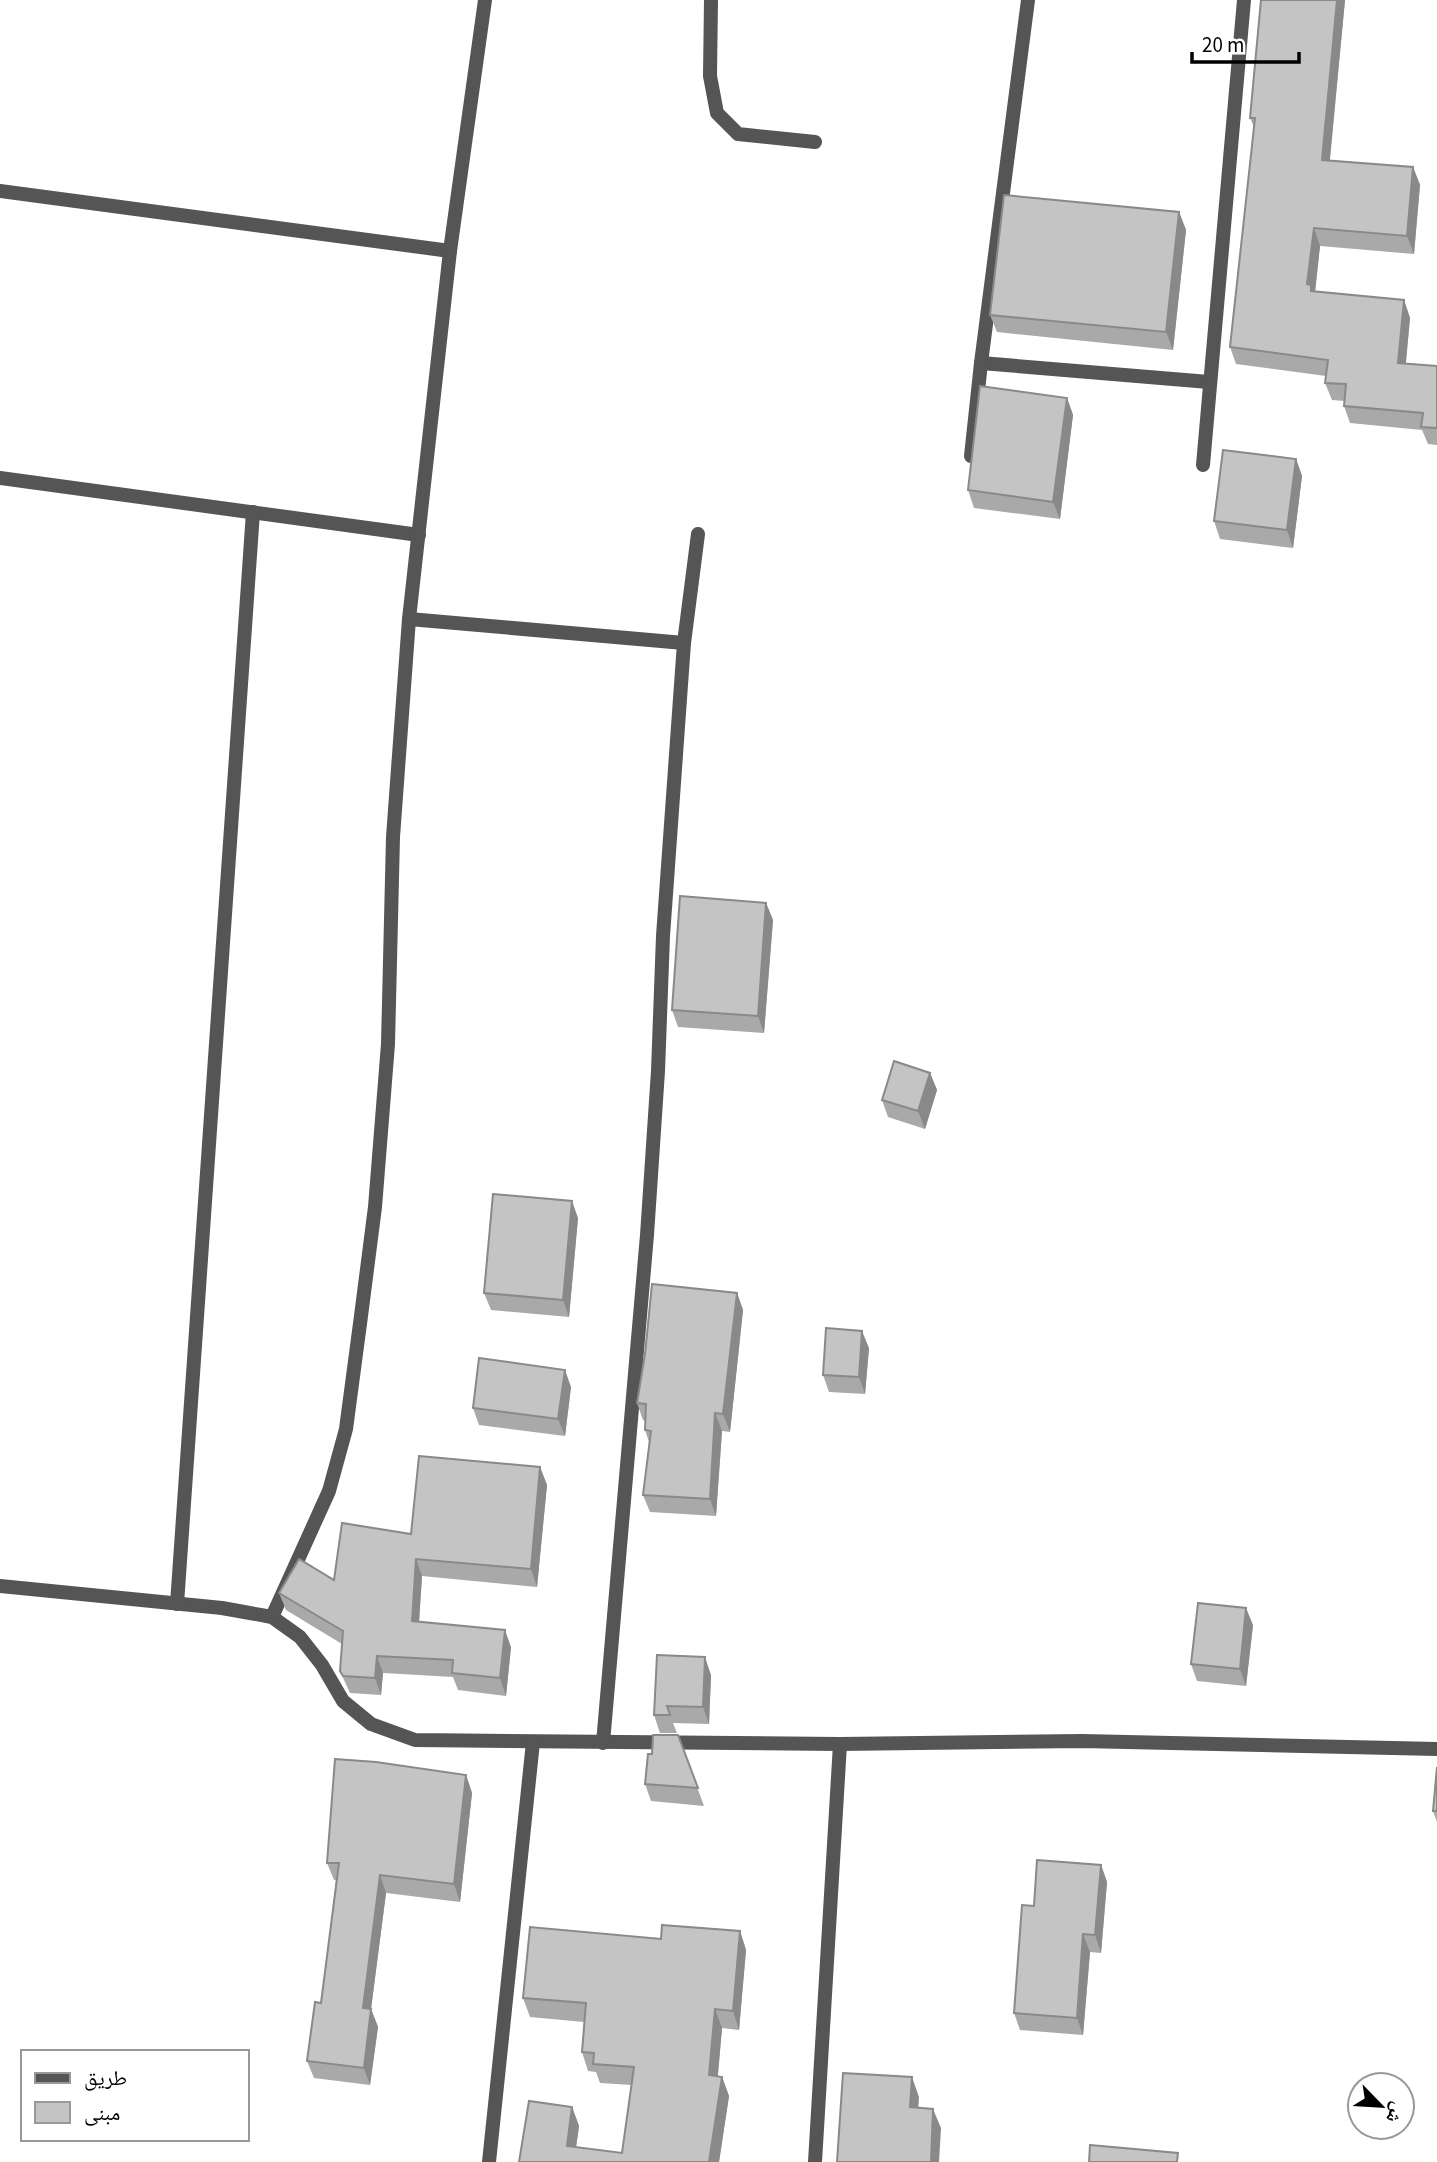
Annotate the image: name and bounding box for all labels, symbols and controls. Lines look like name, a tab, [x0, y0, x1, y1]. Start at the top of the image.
scale bar	[1192, 21, 1299, 65]
text: 20 m	[1202, 30, 1244, 60]
legend	[21, 2050, 248, 2141]
text: طريق	[84, 2063, 127, 2093]
north arrow	[1346, 2071, 1416, 2141]
text: مبنى	[84, 2098, 120, 2128]
text: ش	[1379, 2098, 1412, 2127]

